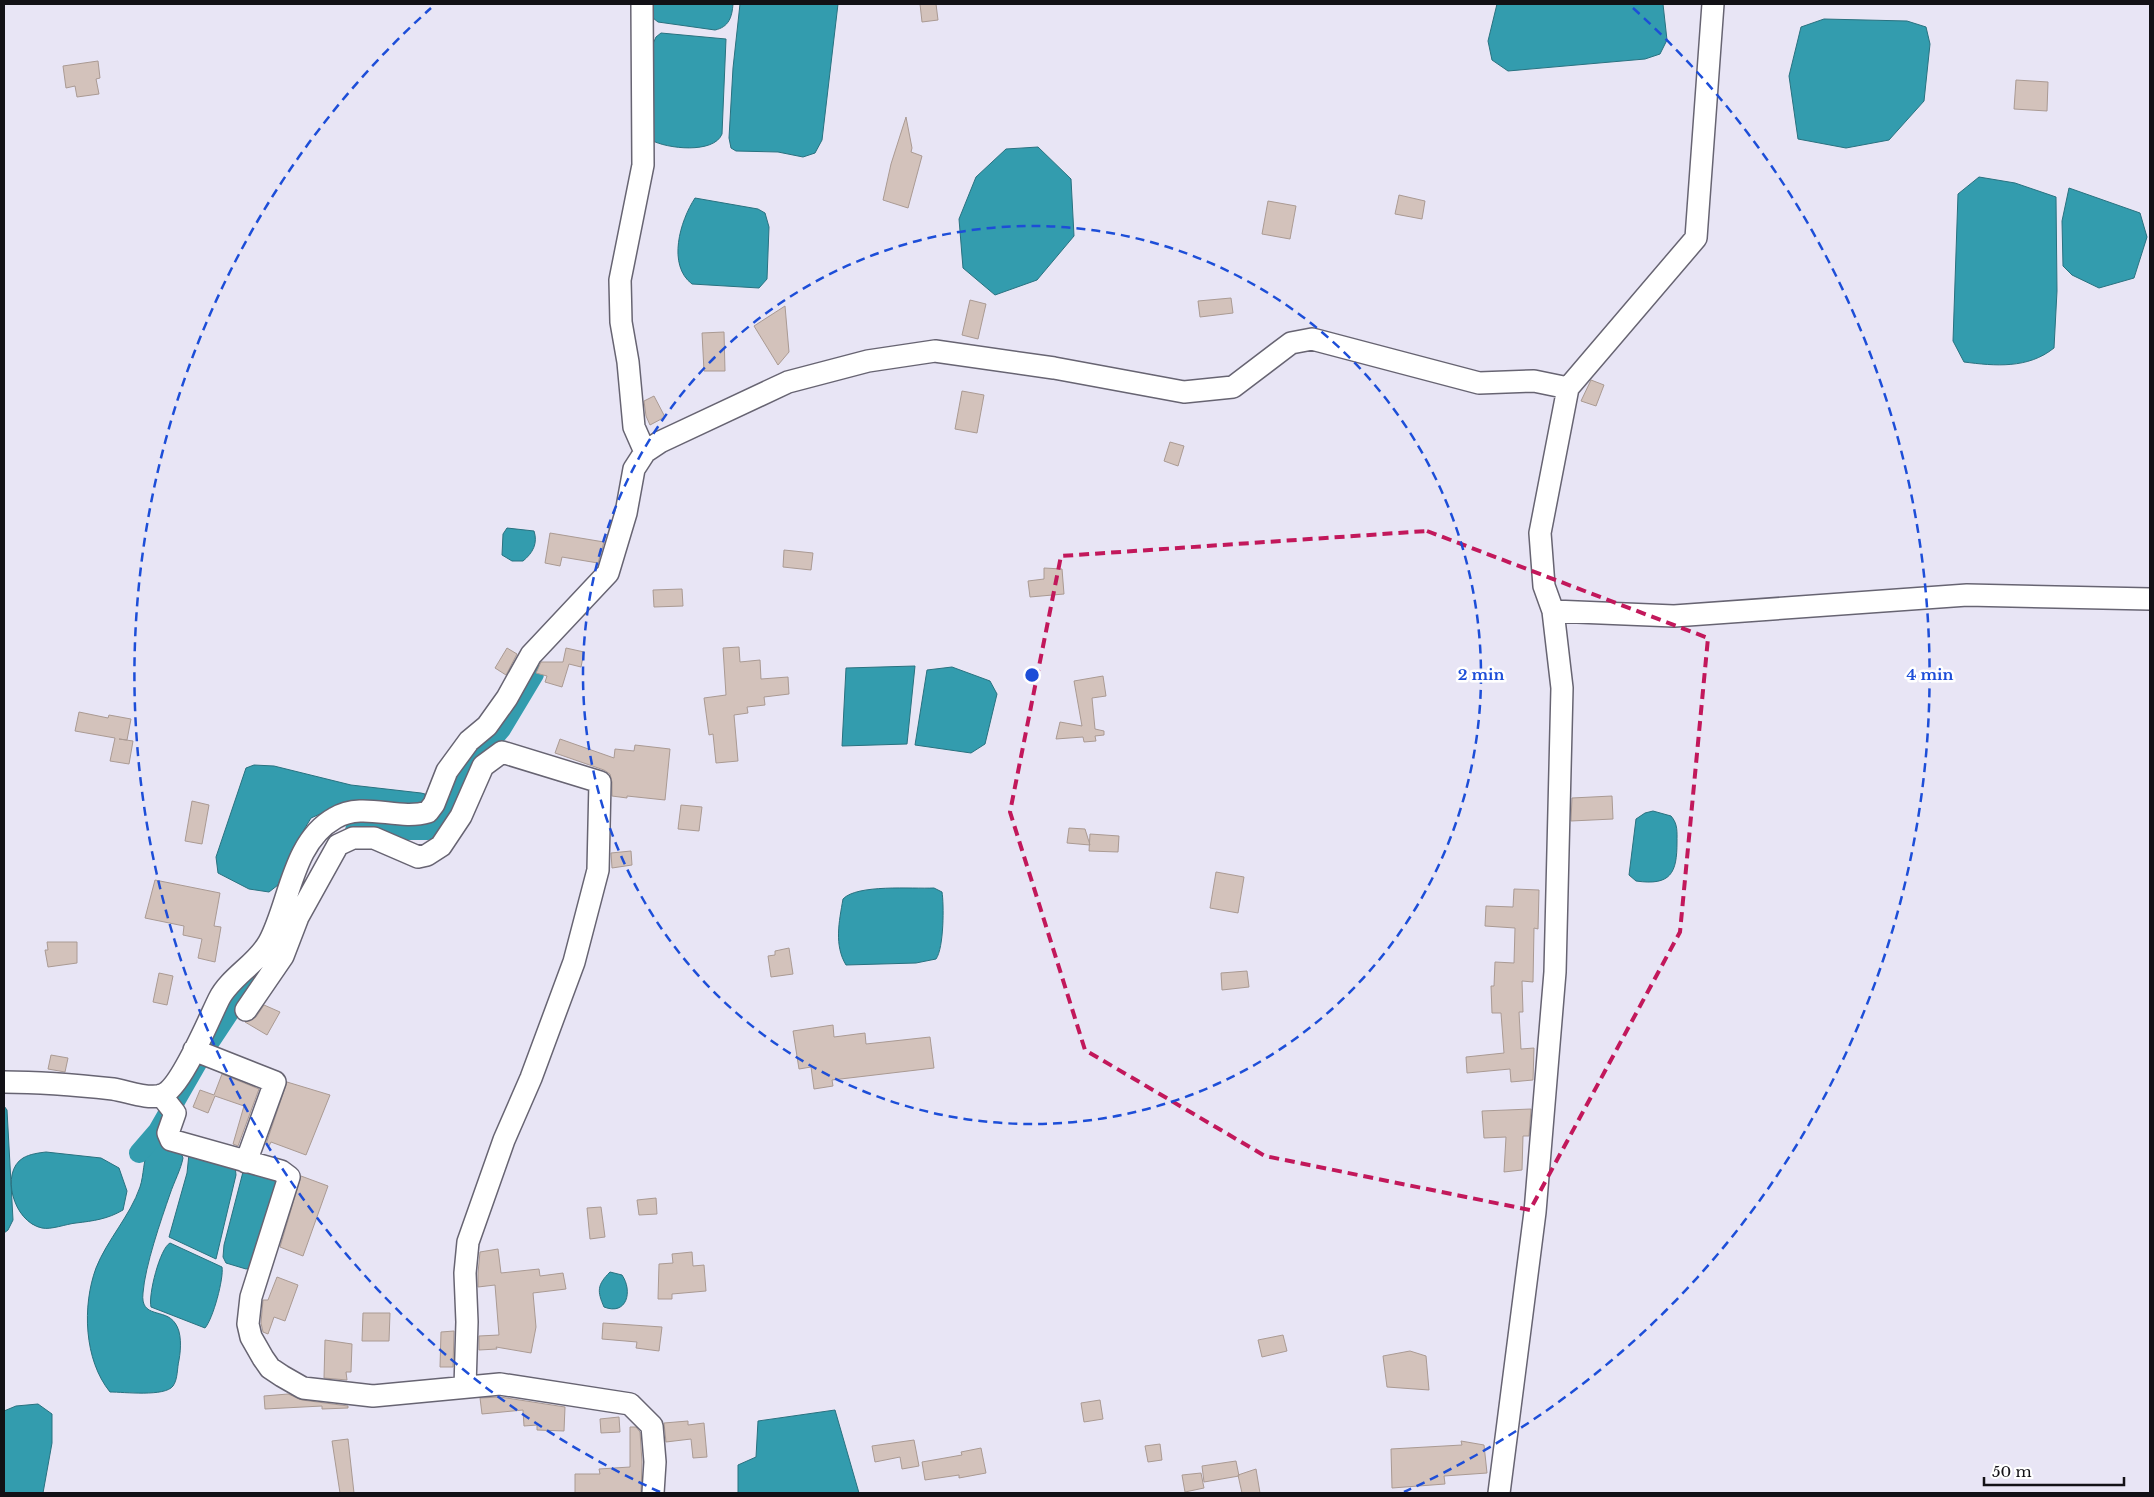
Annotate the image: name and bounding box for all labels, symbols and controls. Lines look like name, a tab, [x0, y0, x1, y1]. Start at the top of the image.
text: 2 min	[1458, 665, 1504, 684]
text: 4 min	[1907, 665, 1954, 684]
centre of rings	[1023, 666, 1041, 684]
scale bar	[1984, 1454, 2124, 1486]
text: 50 m	[1992, 1462, 2032, 1481]

